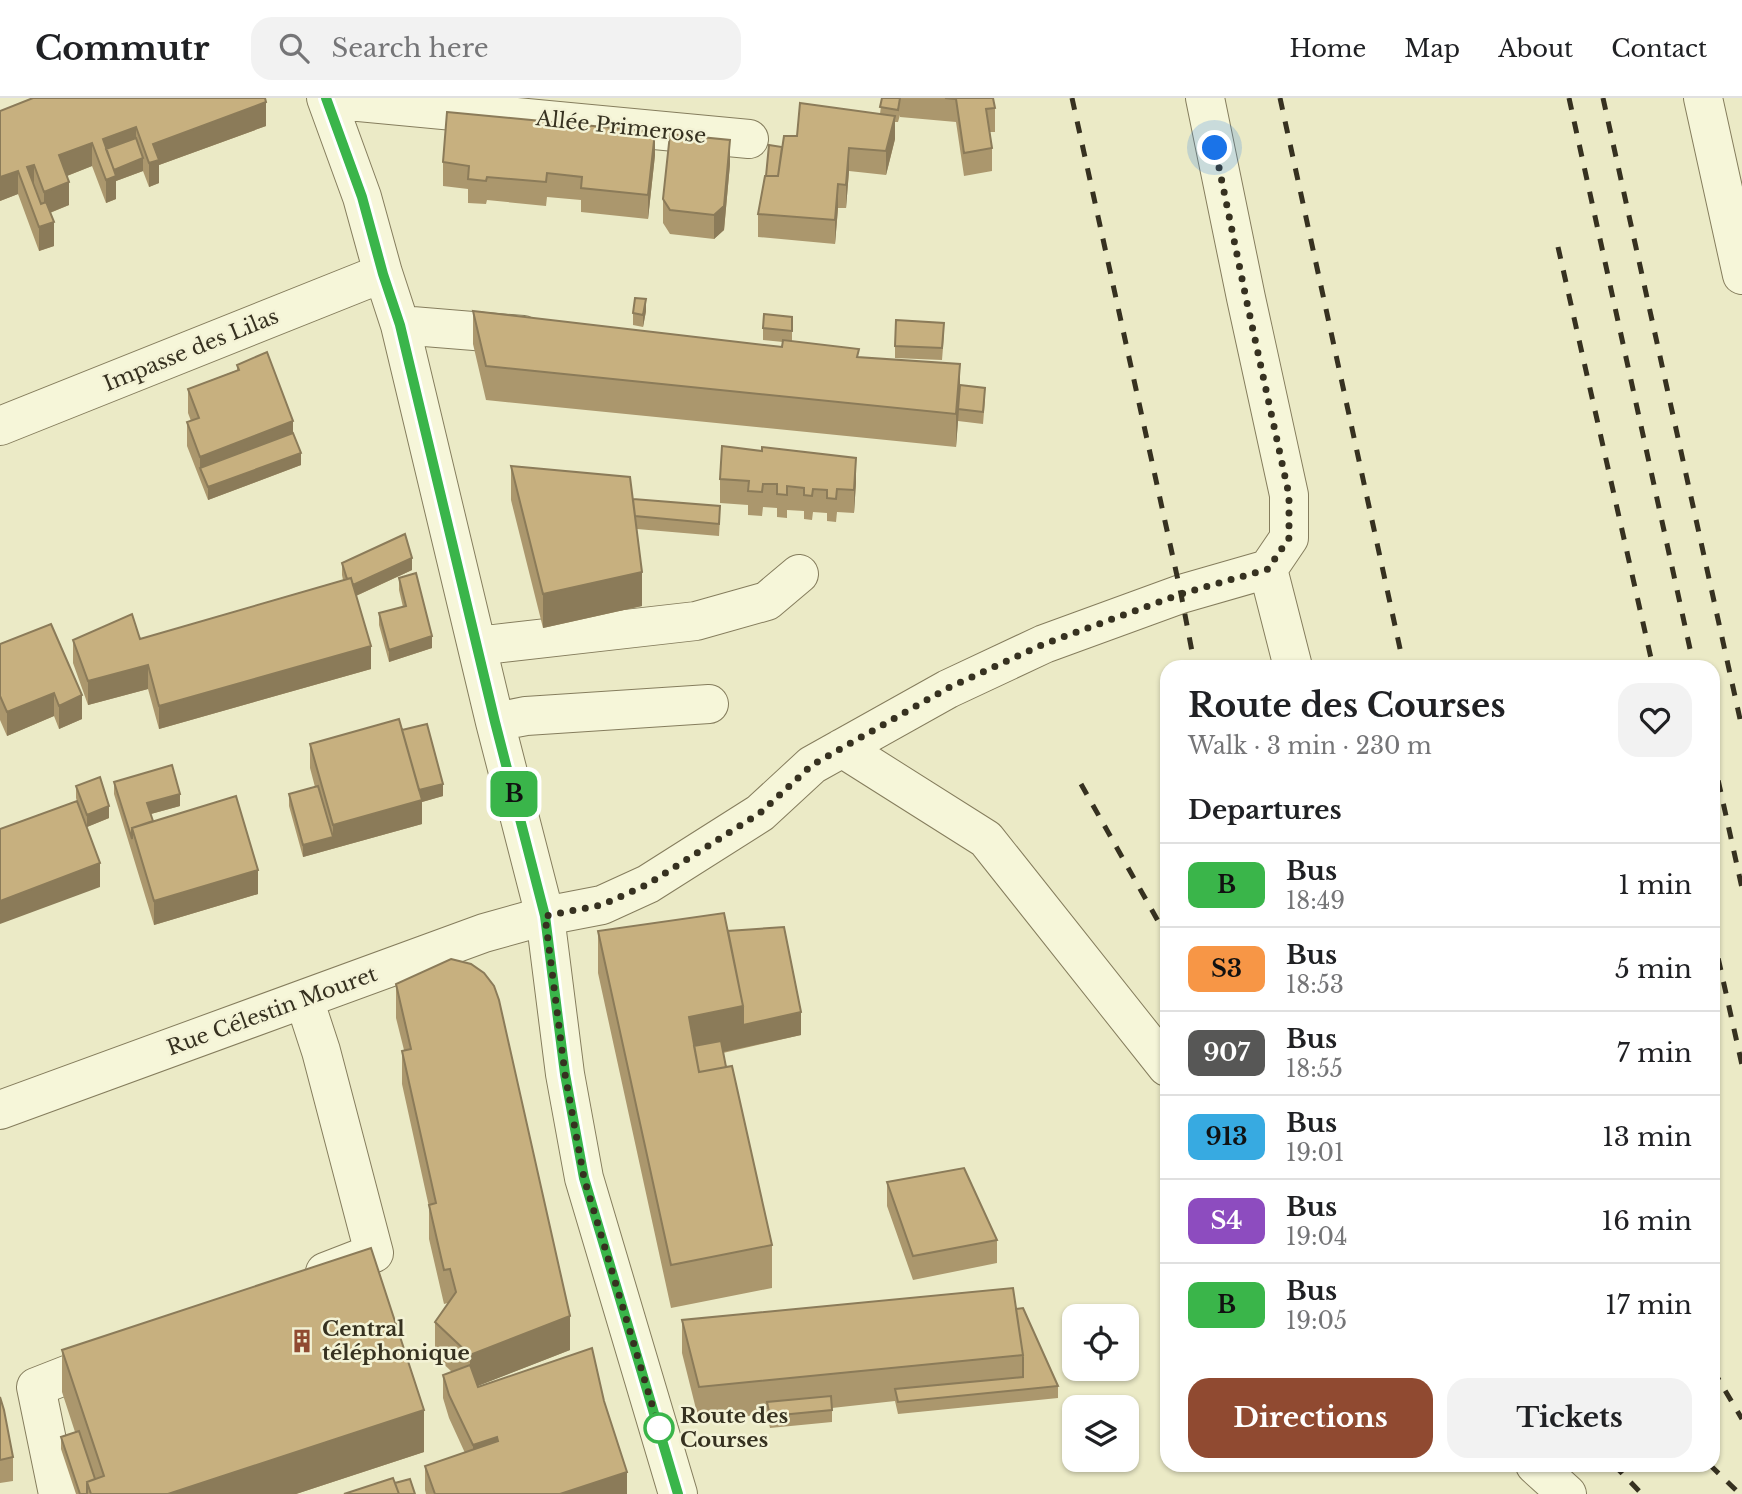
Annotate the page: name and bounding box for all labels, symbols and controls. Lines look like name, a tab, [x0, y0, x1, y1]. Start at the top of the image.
search box	[251, 17, 741, 80]
text: Commutr	[35, 28, 209, 69]
icon: search	[275, 29, 313, 67]
text: Search here	[331, 32, 489, 64]
text: Home	[1290, 34, 1366, 63]
text: Map	[1404, 34, 1460, 63]
text: About	[1498, 34, 1573, 63]
text: Contact	[1611, 34, 1707, 63]
street label: Allée Primerose	[534, 105, 707, 149]
your location	[1197, 130, 1232, 165]
street label: Impasse des Lilas	[100, 303, 282, 397]
button: heart	[1618, 683, 1692, 757]
text: Route des Courses	[1188, 685, 1506, 726]
text: Walk · 3 min · 230 m	[1188, 732, 1432, 760]
line badge: B	[491, 771, 537, 817]
text: B	[504, 779, 524, 808]
text: Departures	[1188, 794, 1342, 826]
text: Bus	[1286, 855, 1337, 887]
text: 1 min	[1618, 869, 1692, 901]
text: B	[1217, 870, 1236, 899]
text: 18:49	[1286, 887, 1345, 915]
text: Bus	[1286, 939, 1337, 971]
text: 5 min	[1615, 953, 1692, 985]
text: S3	[1211, 954, 1242, 983]
street label: Rue Célestin Mouret	[164, 961, 381, 1061]
text: 18:53	[1286, 971, 1344, 999]
text: Bus	[1286, 1023, 1337, 1055]
text: 7 min	[1617, 1037, 1692, 1069]
text: 907	[1203, 1038, 1250, 1067]
text: 18:55	[1286, 1055, 1343, 1083]
text: Bus	[1286, 1107, 1337, 1139]
text: 13 min	[1602, 1121, 1692, 1153]
text: 913	[1206, 1122, 1247, 1151]
text: 19:01	[1286, 1139, 1344, 1167]
text: Bus	[1286, 1191, 1337, 1223]
text: 16 min	[1602, 1205, 1692, 1237]
text: S4	[1211, 1206, 1242, 1235]
text: 19:04	[1286, 1223, 1347, 1251]
text: Bus	[1286, 1275, 1337, 1307]
text: 17 min	[1605, 1289, 1692, 1321]
text: B	[1217, 1290, 1236, 1319]
map controls	[1062, 1304, 1139, 1472]
button: locate	[1062, 1304, 1139, 1381]
text: 19:05	[1286, 1307, 1347, 1335]
place label: Central téléphonique	[322, 1316, 470, 1366]
building icon: Central téléphonique	[288, 1327, 316, 1355]
button: Directions	[1188, 1378, 1433, 1458]
button: Tickets	[1447, 1378, 1692, 1458]
button: layers	[1062, 1395, 1139, 1472]
place label: Route des Courses	[680, 1403, 788, 1453]
marker: Route des Courses	[644, 1413, 674, 1443]

